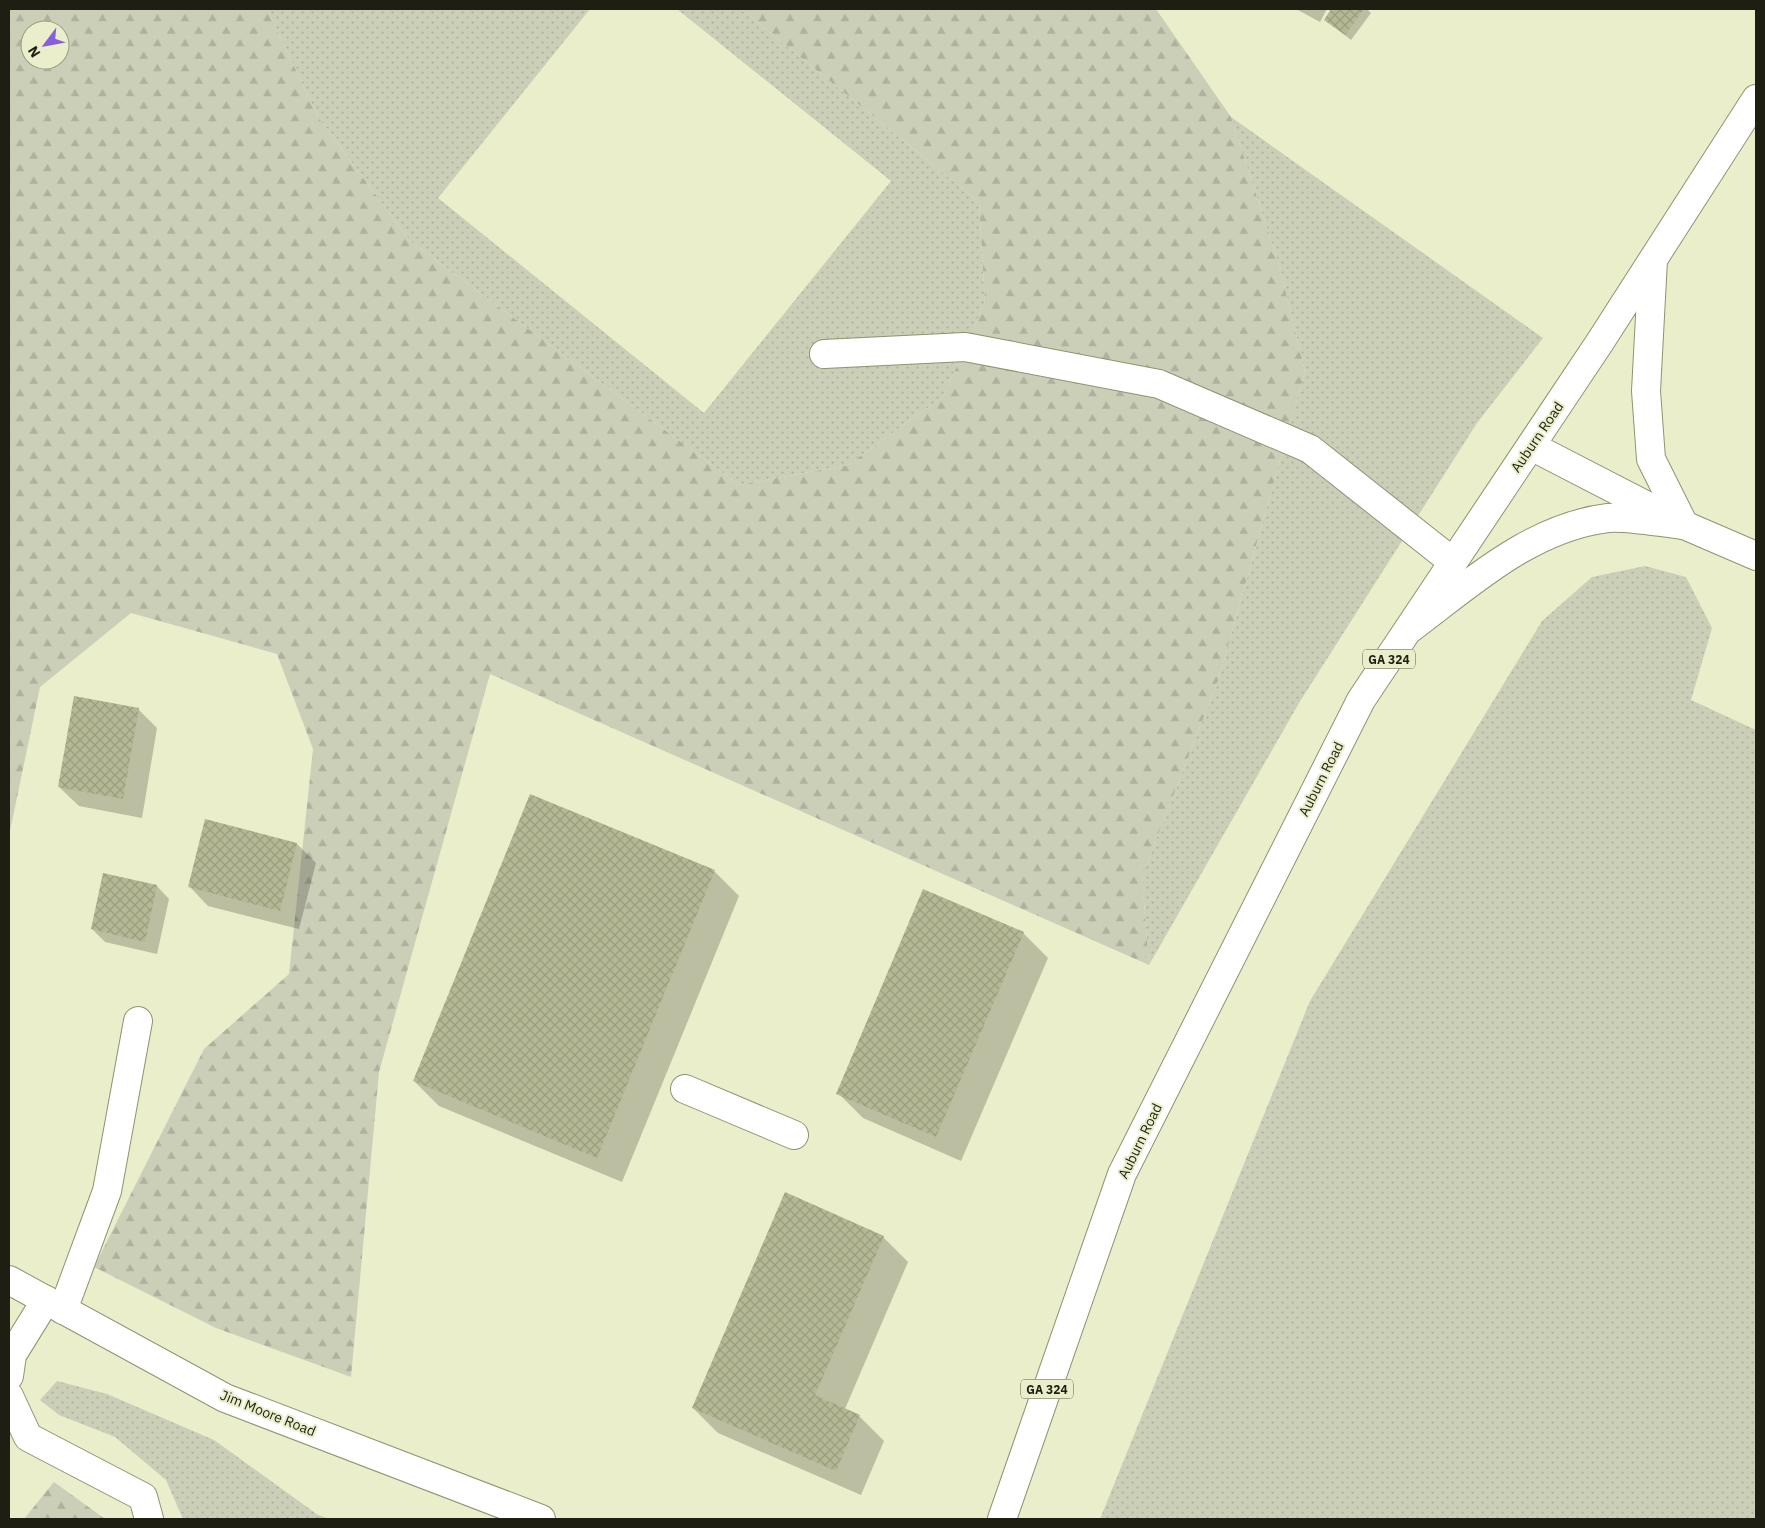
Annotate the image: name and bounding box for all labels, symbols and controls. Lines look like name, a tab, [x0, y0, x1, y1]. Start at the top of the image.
north arrow	[20, 20, 70, 70]
text: N	[24, 43, 44, 61]
street label: Auburn Road	[1507, 398, 1567, 476]
road number: GA 324	[1363, 650, 1415, 669]
street label: Auburn Road	[1294, 739, 1348, 819]
street label: Auburn Road	[1114, 1100, 1166, 1182]
road number: GA 324	[1021, 1380, 1073, 1398]
street label: Jim Moore Road	[218, 1386, 318, 1440]

